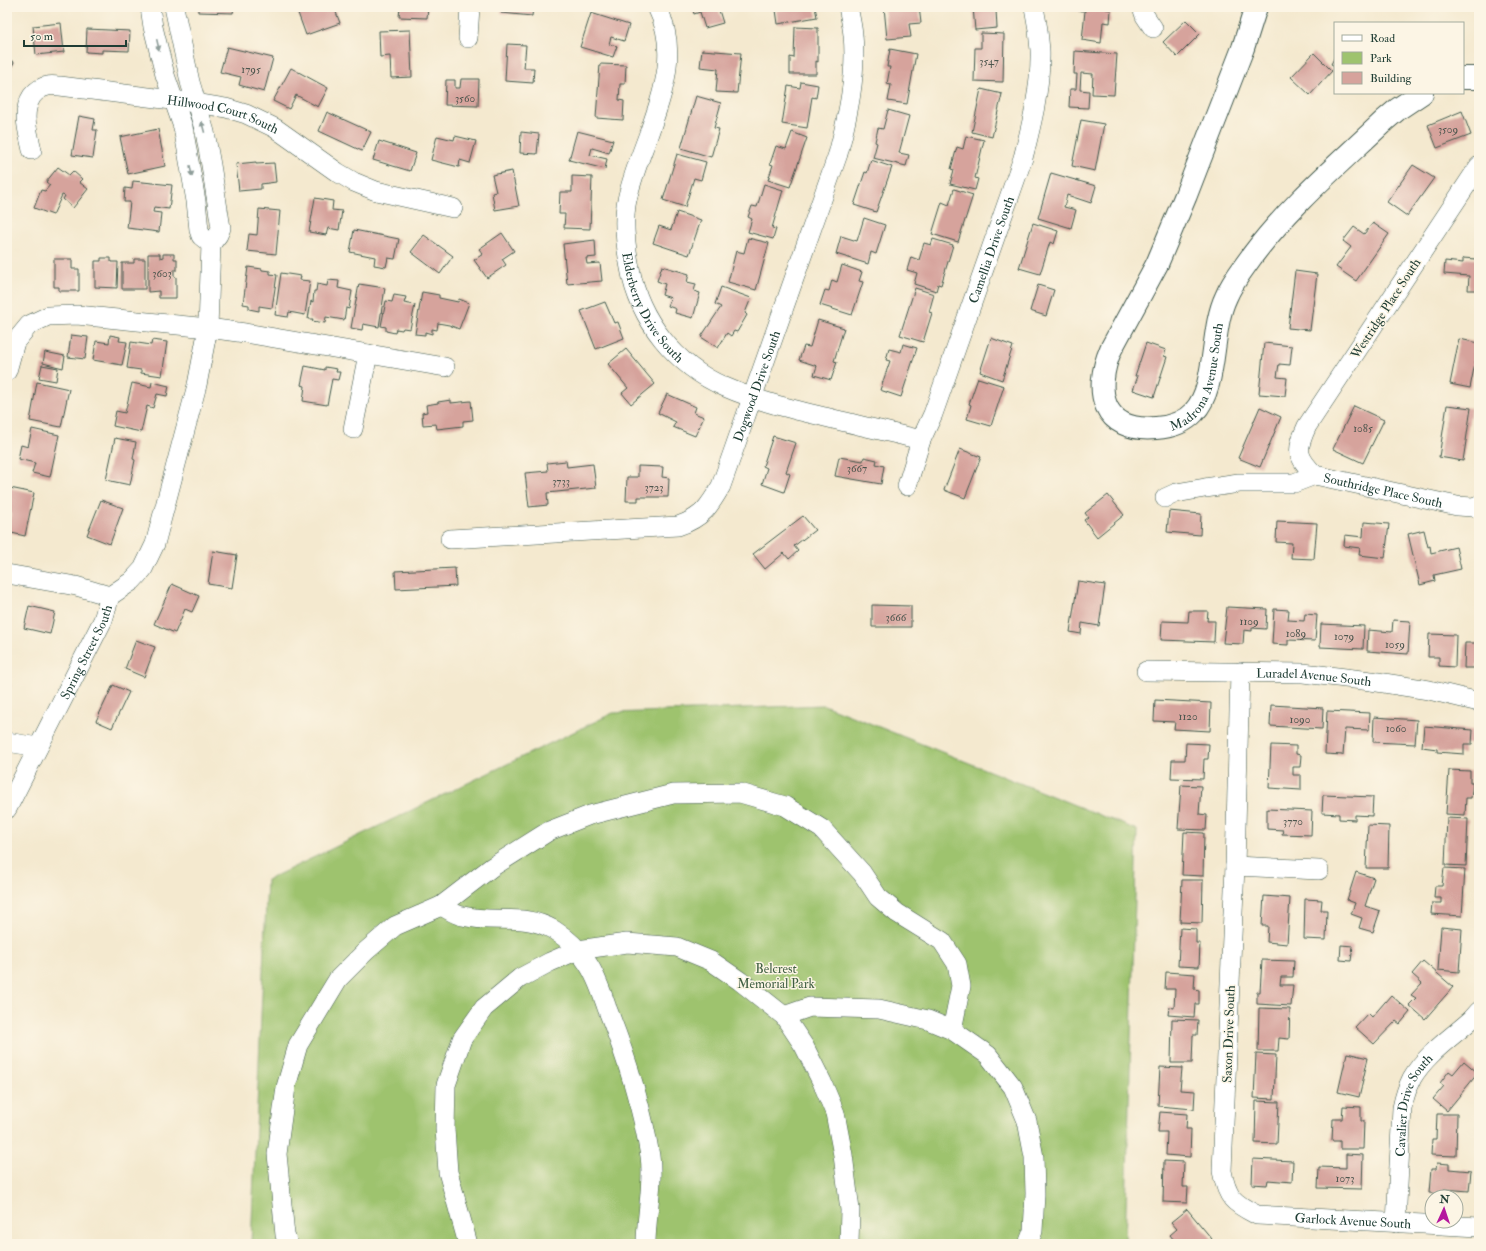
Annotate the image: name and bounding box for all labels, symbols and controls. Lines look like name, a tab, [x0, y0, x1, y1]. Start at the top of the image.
scale bar	[24, 22, 126, 48]
legend	[1334, 22, 1464, 94]
text: 50 m	[30, 29, 54, 44]
text: Road	[1370, 31, 1395, 46]
one-way arrow	[155, 39, 161, 51]
text: Park	[1370, 51, 1392, 66]
house number: 3547	[979, 55, 999, 68]
house number: 1795	[241, 63, 261, 76]
text: Building	[1370, 71, 1413, 86]
street label: Hillwood Court South	[166, 92, 281, 138]
house number: 3560	[455, 92, 475, 105]
one-way arrow	[200, 121, 206, 133]
house number: 3509	[1438, 123, 1458, 136]
one-way arrow	[188, 165, 194, 177]
street label: Camellia Drive South	[966, 194, 1018, 306]
street label: Elderberry Drive South	[618, 251, 687, 366]
street label: Westridge Place South	[1347, 255, 1424, 363]
house number: 3603	[152, 267, 172, 280]
street label: Madrona Avenue South	[1168, 321, 1227, 435]
street label: Dogwood Drive South	[730, 328, 784, 444]
house number: 1085	[1353, 422, 1373, 435]
house number: 3667	[847, 462, 867, 475]
street label: Southridge Place South	[1322, 470, 1444, 512]
house number: 3733	[552, 475, 570, 488]
house number: 3723	[644, 481, 664, 494]
street label: Spring Street South	[57, 603, 116, 702]
house number: 3666	[886, 611, 908, 624]
house number: 1109	[1239, 615, 1259, 628]
house number: 1089	[1286, 627, 1306, 640]
house number: 1079	[1334, 630, 1354, 643]
house number: 1059	[1385, 638, 1405, 651]
street label: Luradel Avenue South	[1256, 665, 1372, 690]
house number: 1120	[1178, 710, 1198, 723]
house number: 1090	[1290, 713, 1311, 726]
house number: 1060	[1386, 722, 1407, 735]
house number: 3770	[1283, 815, 1303, 828]
park label: Belcrest Memorial Park	[737, 961, 816, 992]
street label: Saxon Drive South	[1219, 985, 1239, 1083]
street label: Cavalier Drive South	[1392, 1051, 1436, 1157]
house number: 1073	[1336, 1172, 1354, 1185]
north arrow	[1424, 1189, 1464, 1229]
text: N	[1438, 1193, 1451, 1206]
street label: Garlock Avenue South	[1294, 1210, 1412, 1232]

